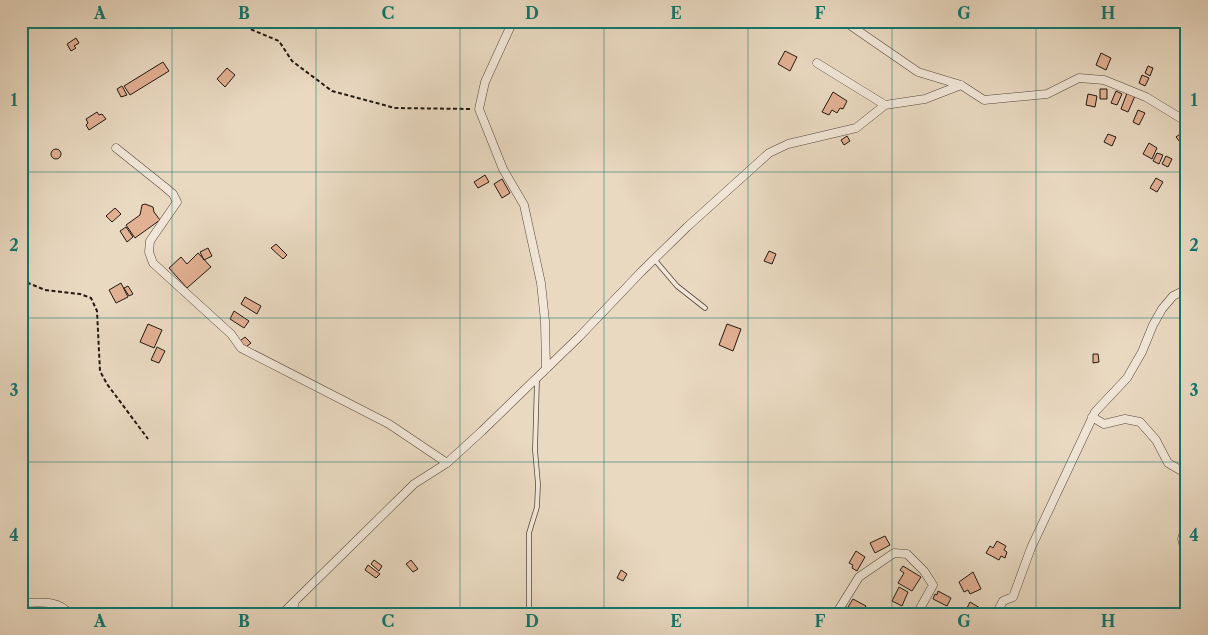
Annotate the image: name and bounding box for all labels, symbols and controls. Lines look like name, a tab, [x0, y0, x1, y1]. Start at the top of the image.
text: A	[93, 3, 107, 23]
text: B	[238, 3, 250, 23]
text: C	[382, 3, 394, 23]
text: D	[525, 3, 539, 23]
text: E	[670, 3, 682, 23]
text: F	[815, 3, 826, 23]
text: G	[957, 3, 971, 23]
text: H	[1101, 3, 1115, 23]
text: 1	[10, 90, 18, 110]
text: 1	[1190, 90, 1198, 110]
text: 2	[9, 235, 19, 255]
text: 2	[1189, 235, 1199, 255]
text: 3	[9, 380, 19, 400]
text: 3	[1189, 380, 1199, 400]
text: 4	[9, 525, 19, 545]
text: 4	[1189, 525, 1199, 545]
text: A	[93, 611, 107, 631]
text: B	[238, 611, 250, 631]
text: C	[382, 611, 394, 631]
text: D	[525, 611, 539, 631]
text: E	[670, 611, 682, 631]
text: F	[815, 611, 826, 631]
text: G	[957, 611, 971, 631]
text: H	[1101, 611, 1115, 631]

